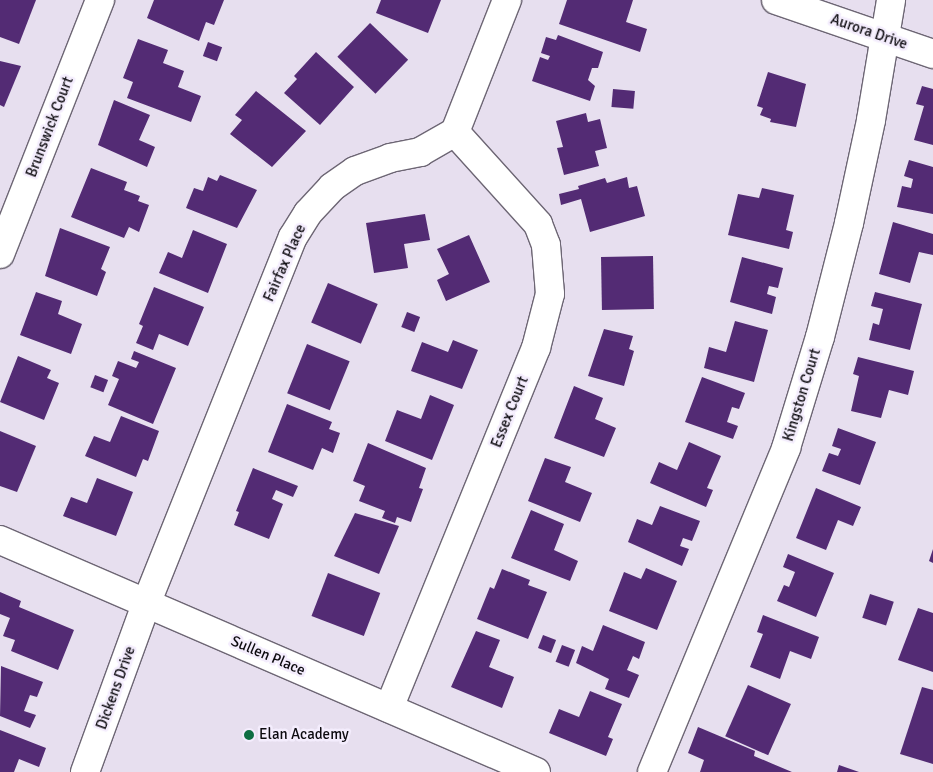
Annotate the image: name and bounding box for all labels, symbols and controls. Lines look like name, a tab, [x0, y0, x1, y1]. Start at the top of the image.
street label: Aurora Drive	[828, 10, 910, 54]
street label: Brunswick Court	[23, 74, 77, 180]
street label: Fairfax Place	[260, 222, 310, 304]
street label: Kingston Court	[779, 346, 825, 444]
street label: Essex Court	[488, 374, 532, 450]
street label: Sullen Place	[228, 632, 308, 680]
street label: Dickens Drive	[93, 644, 139, 732]
place label: Elan Academy	[259, 726, 349, 744]
marker: Elan Academy	[243, 729, 255, 741]

